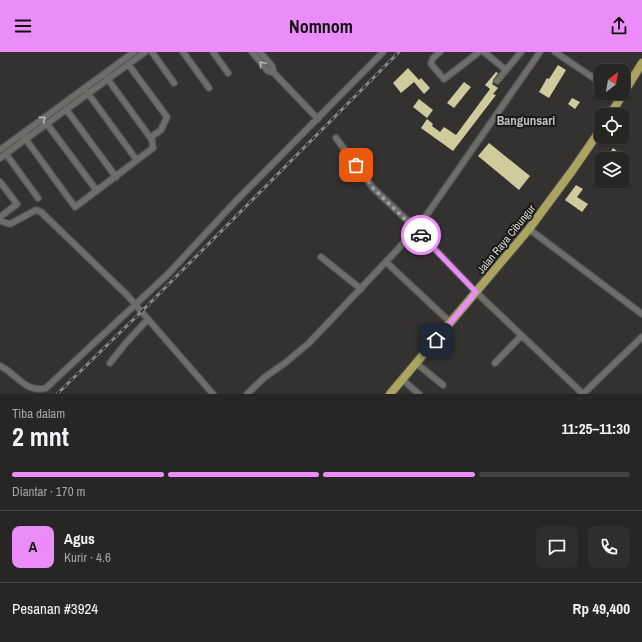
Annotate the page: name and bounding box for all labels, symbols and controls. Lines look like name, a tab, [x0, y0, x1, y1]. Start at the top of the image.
text: Nomnom	[289, 14, 353, 39]
icon: menu	[12, 15, 34, 37]
icon: share	[608, 15, 630, 37]
one-way arrow	[259, 61, 266, 68]
north arrow	[594, 64, 630, 100]
map controls	[594, 64, 630, 188]
button: locate	[594, 108, 630, 144]
district label: Bangunsari	[497, 112, 555, 129]
one-way arrow	[38, 117, 45, 124]
pin	[339, 148, 373, 182]
button: layers	[594, 152, 630, 188]
icon: bag	[345, 154, 367, 176]
street label: Jalan Raya Cibungur	[474, 202, 538, 276]
courier	[401, 215, 441, 255]
icon: car	[410, 224, 432, 246]
pin	[419, 323, 453, 357]
icon: home	[425, 329, 447, 351]
text: Tiba dalam	[12, 405, 65, 422]
text: 11:25–11:30	[562, 418, 630, 439]
text: 2 mnt	[12, 419, 69, 454]
text: Diantar · 170 m	[12, 483, 85, 500]
button: chat	[536, 526, 578, 568]
button: phone	[588, 526, 630, 568]
text: Agus	[64, 528, 95, 549]
text: A	[29, 536, 37, 557]
text: Kurir · 4.6	[64, 549, 111, 566]
text: Pesanan #3924	[12, 598, 98, 619]
text: Rp 49,400	[573, 598, 630, 619]

